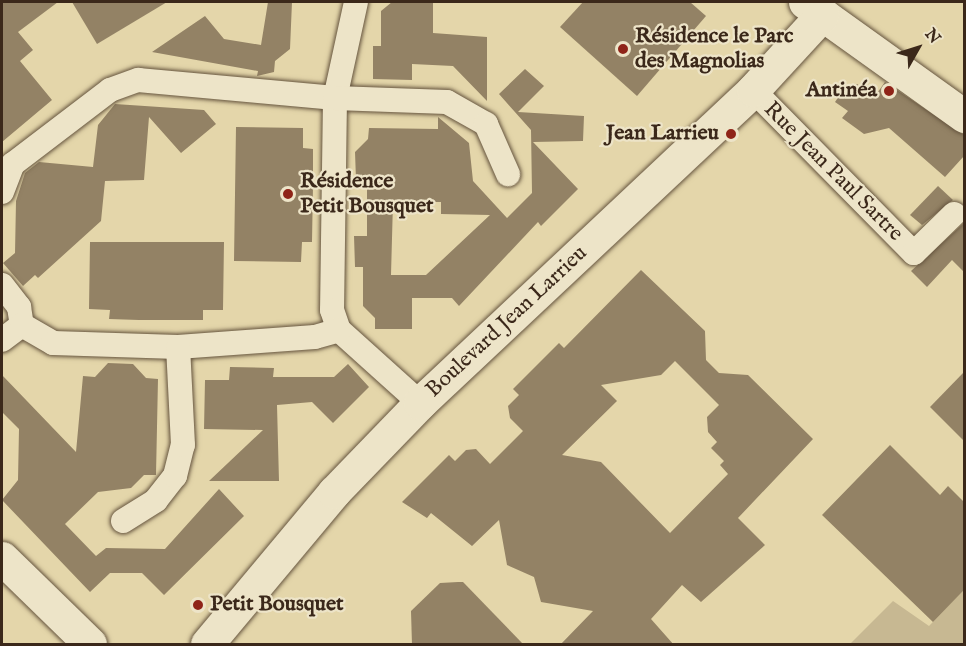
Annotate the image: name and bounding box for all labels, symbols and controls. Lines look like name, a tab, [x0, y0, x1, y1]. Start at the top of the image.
north arrow	[888, 18, 948, 78]
place label: Résidence le Parc des Magnolias	[635, 23, 794, 74]
text: N	[920, 25, 944, 48]
marker: Résidence le Parc des Magnolias	[616, 42, 630, 56]
place label: Antinéa	[806, 78, 877, 104]
marker: Antinéa	[882, 84, 896, 98]
street label: Rue Jean Paul Sartre	[758, 97, 908, 247]
place label: Jean Larrieu	[606, 121, 719, 147]
marker: Jean Larrieu	[724, 127, 738, 141]
place label: Résidence Petit Bousquet	[300, 168, 434, 220]
marker: Résidence Petit Bousquet	[281, 187, 295, 201]
street label: Boulevard Jean Larrieu	[421, 240, 593, 404]
place label: Petit Bousquet	[210, 592, 344, 618]
marker: Petit Bousquet	[191, 598, 205, 612]

